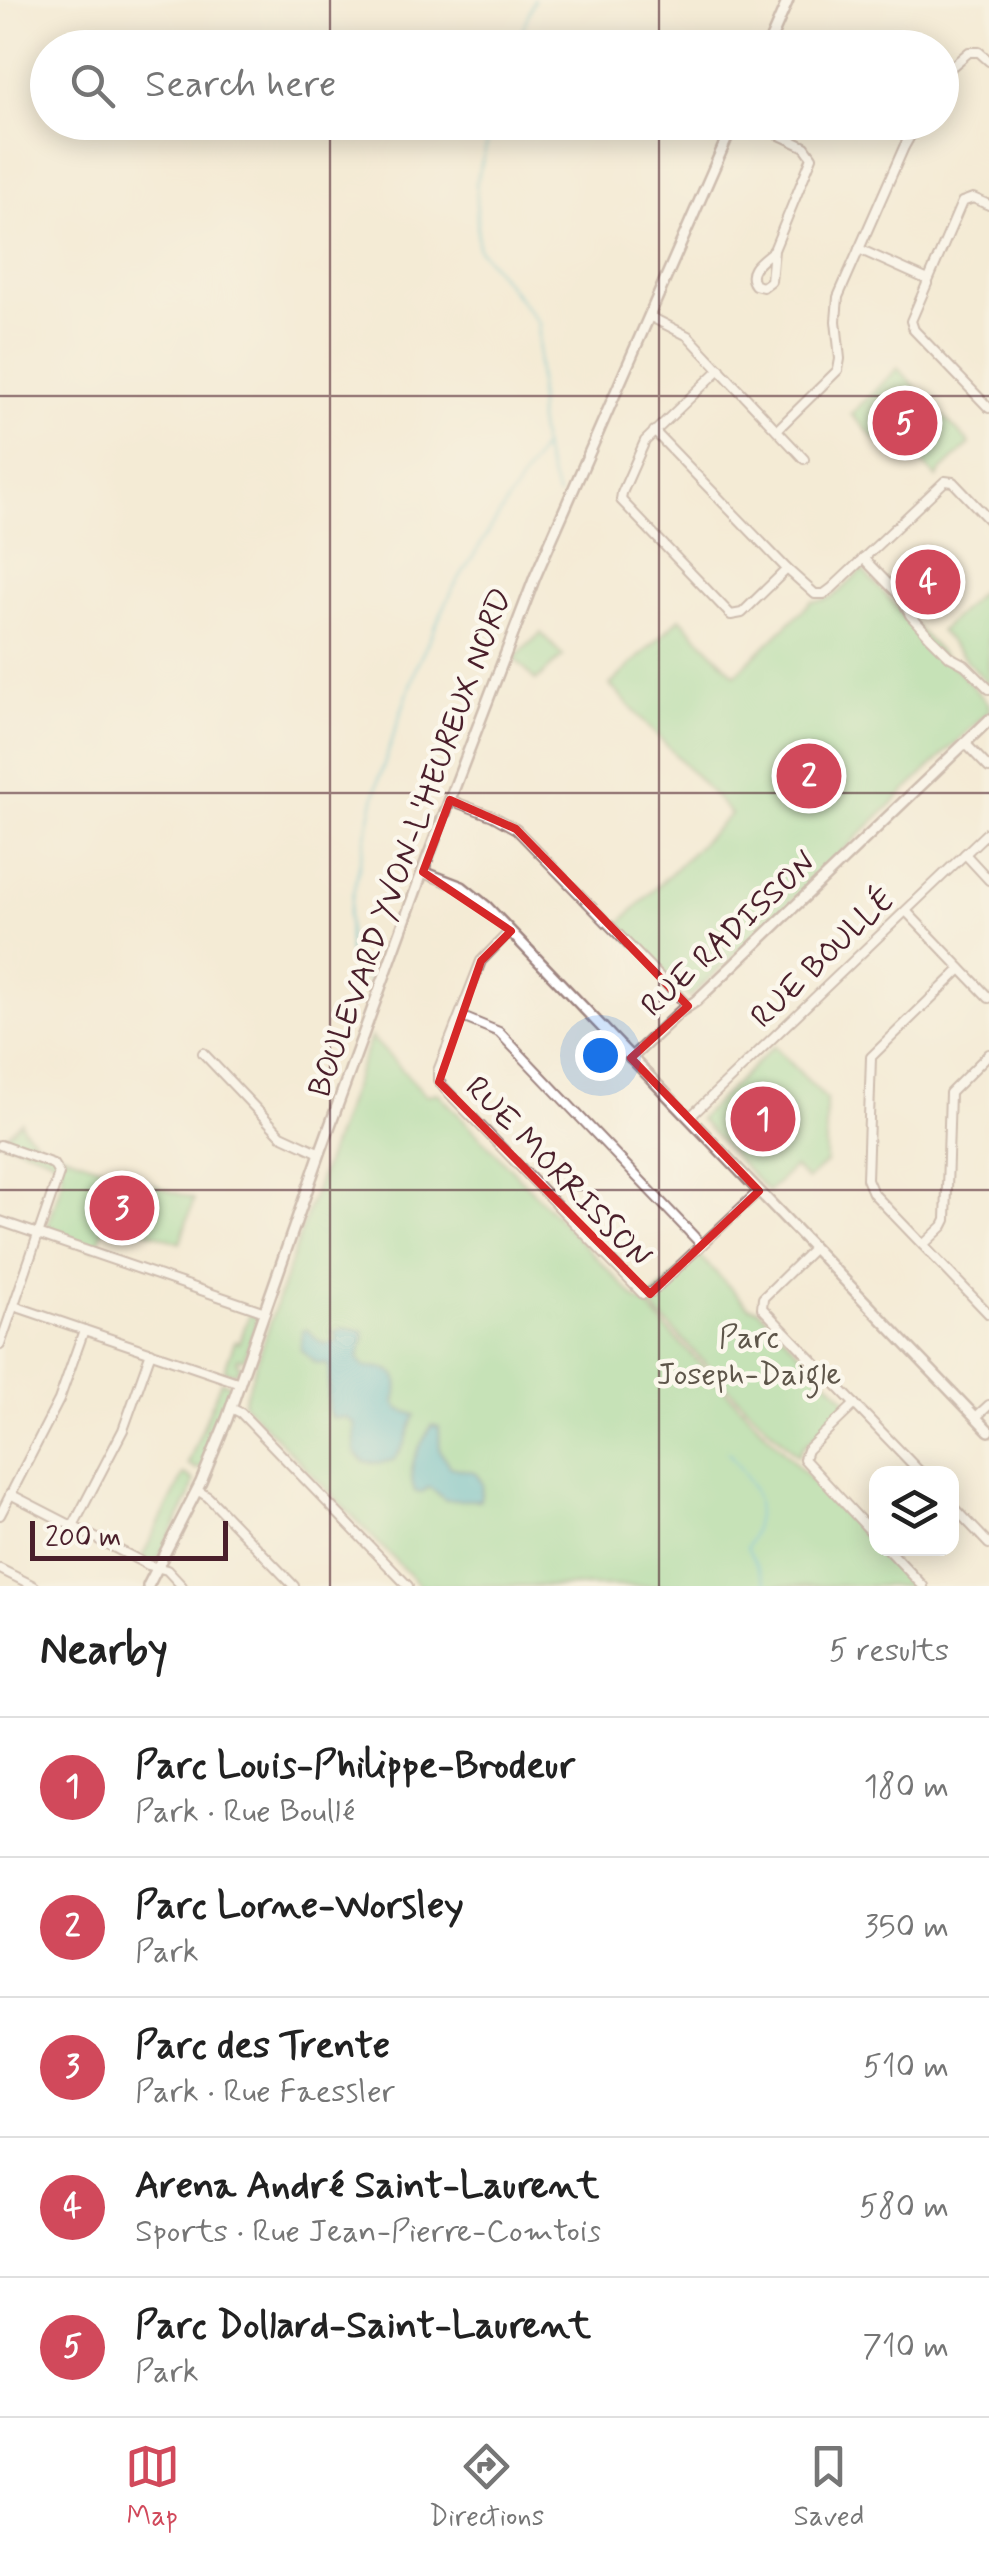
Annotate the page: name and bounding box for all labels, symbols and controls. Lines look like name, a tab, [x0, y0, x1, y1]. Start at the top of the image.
search box	[30, 30, 959, 140]
icon: search	[65, 58, 120, 113]
text: Search here	[145, 61, 336, 110]
pin: 5	[872, 386, 938, 460]
pin: 4	[896, 544, 960, 620]
street label: BOULEVARD YVON-L'HEUREUX NORD	[299, 582, 523, 1103]
pin: 2	[776, 738, 842, 814]
street label: RUE RADISSON	[633, 842, 826, 1027]
street label: RUE BOULLÉ	[742, 879, 905, 1038]
your location	[575, 1030, 626, 1081]
street label: RUE MORRISSON	[455, 1068, 660, 1277]
pin: 1	[730, 1082, 796, 1156]
pin: 3	[90, 1170, 154, 1246]
park label: Parc Joseph-Daigle	[657, 1317, 841, 1399]
map controls	[869, 1466, 959, 1556]
button: layers	[869, 1466, 959, 1556]
scale bar	[30, 1516, 228, 1560]
text: 200 m	[45, 1520, 121, 1557]
text: Nearby	[40, 1624, 168, 1679]
text: 5 results	[829, 1630, 949, 1672]
text: Parc Louis-Philippe-Brodeur	[135, 1742, 575, 1791]
text: 1	[65, 1766, 80, 1808]
text: 180 m	[864, 1766, 949, 1808]
text: Park · Rue Boullé	[135, 1791, 355, 1833]
text: Parc Lorne-Worsley	[135, 1882, 464, 1931]
text: 2	[65, 1906, 80, 1948]
text: 350 m	[864, 1906, 949, 1948]
text: Park	[135, 1931, 199, 1973]
text: Parc des Trente	[135, 2022, 390, 2071]
text: 3	[65, 2046, 80, 2088]
text: 510 m	[863, 2046, 949, 2088]
text: Park · Rue Faessler	[135, 2071, 395, 2113]
text: Arena André Saint-Laurent	[135, 2162, 599, 2211]
text: 4	[63, 2186, 82, 2228]
text: 580 m	[859, 2186, 949, 2228]
text: Sports · Rue Jean-Pierre-Comtois	[135, 2211, 601, 2253]
text: Parc Dollard-Saint-Laurent	[135, 2302, 591, 2351]
text: 5	[63, 2326, 82, 2368]
text: 710 m	[862, 2326, 949, 2368]
text: Park	[135, 2351, 199, 2393]
tab: Map	[125, 2439, 180, 2536]
tab: Directions	[429, 2439, 544, 2536]
tab: Saved	[794, 2439, 864, 2536]

